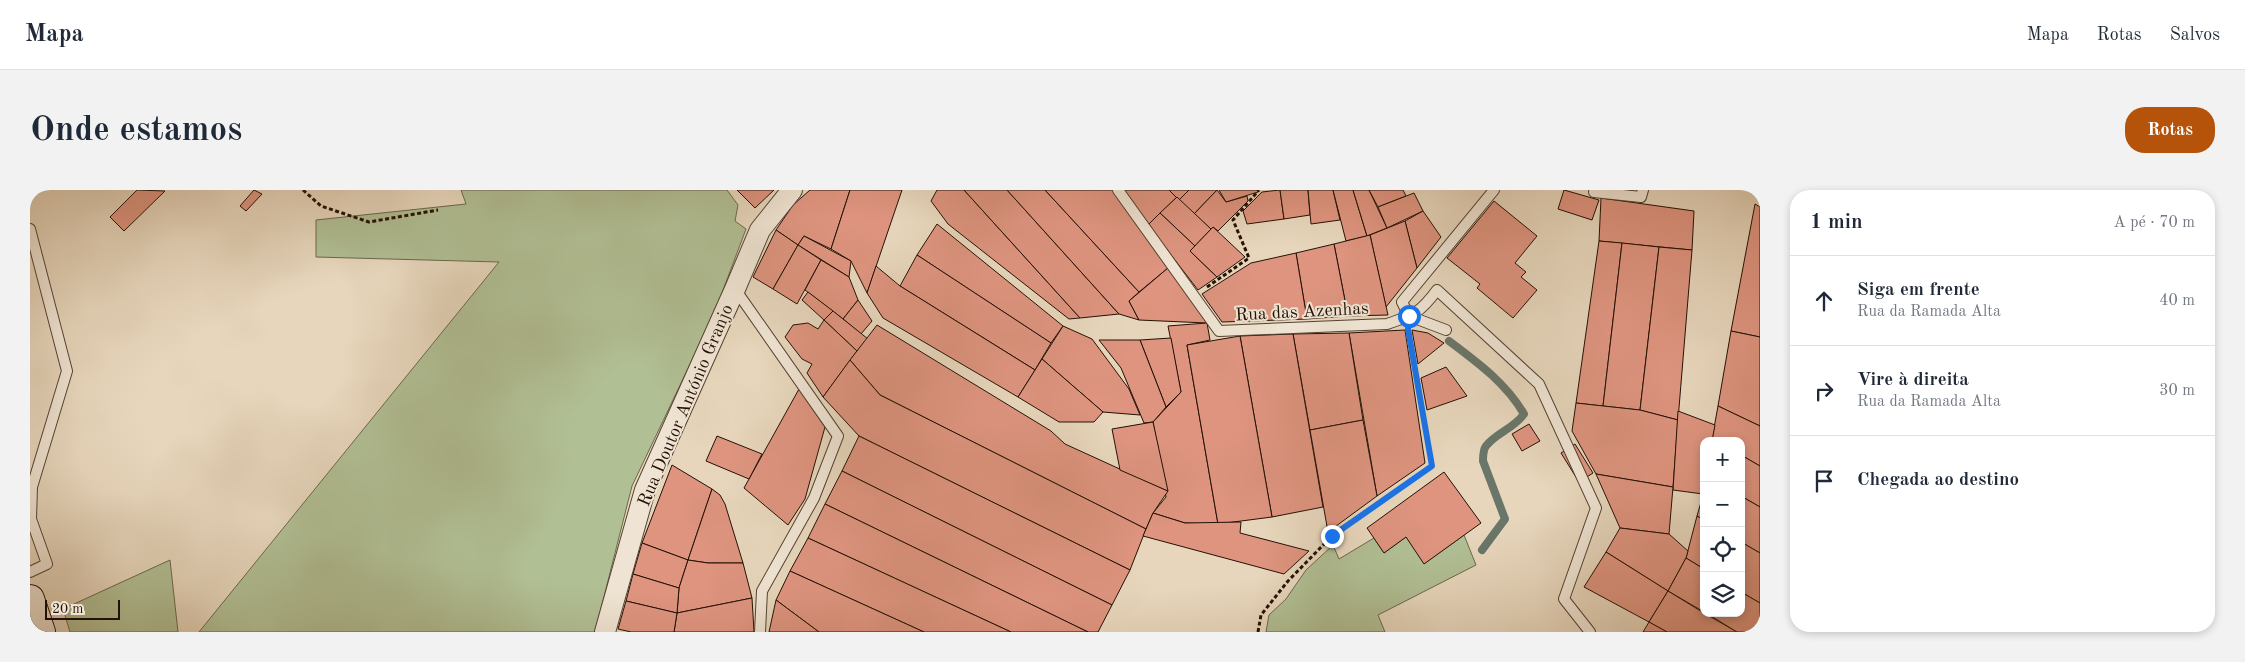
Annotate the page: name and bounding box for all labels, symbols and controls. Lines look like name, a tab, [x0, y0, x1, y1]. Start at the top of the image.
text: Mapa	[25, 23, 84, 47]
text: Mapa	[2027, 26, 2069, 44]
text: Rotas	[2097, 26, 2142, 44]
text: Salvos	[2170, 26, 2220, 44]
button: Rotas	[2125, 107, 2215, 153]
text: Onde estamos	[30, 113, 242, 148]
text: 1 min	[1810, 212, 1863, 233]
text: A pé · 70 m	[2113, 215, 2195, 231]
text: Siga em frente	[1857, 281, 1980, 300]
icon: ahead	[1810, 287, 1838, 315]
text: 40 m	[2159, 293, 2195, 309]
street label: Rua das Azenhas	[1235, 300, 1369, 324]
street label: Rua Doutor António Granjo	[635, 302, 737, 509]
text: Rua da Ramada Alta	[1857, 304, 2001, 320]
route start	[1398, 305, 1421, 328]
text: Vire à direita	[1857, 371, 1969, 390]
icon: right	[1810, 377, 1838, 405]
text: 30 m	[2159, 383, 2195, 399]
text: Rua da Ramada Alta	[1857, 394, 2001, 410]
map controls	[1700, 437, 1745, 617]
button: +	[1700, 437, 1745, 482]
icon: arrive	[1810, 467, 1838, 495]
text: Chegada ao destino	[1857, 471, 2019, 490]
button: −	[1700, 482, 1745, 527]
route end	[1321, 525, 1344, 548]
button: locate	[1700, 527, 1745, 572]
button: layers	[1700, 572, 1745, 617]
scale bar	[45, 597, 120, 620]
text: 20 m	[52, 602, 83, 616]

